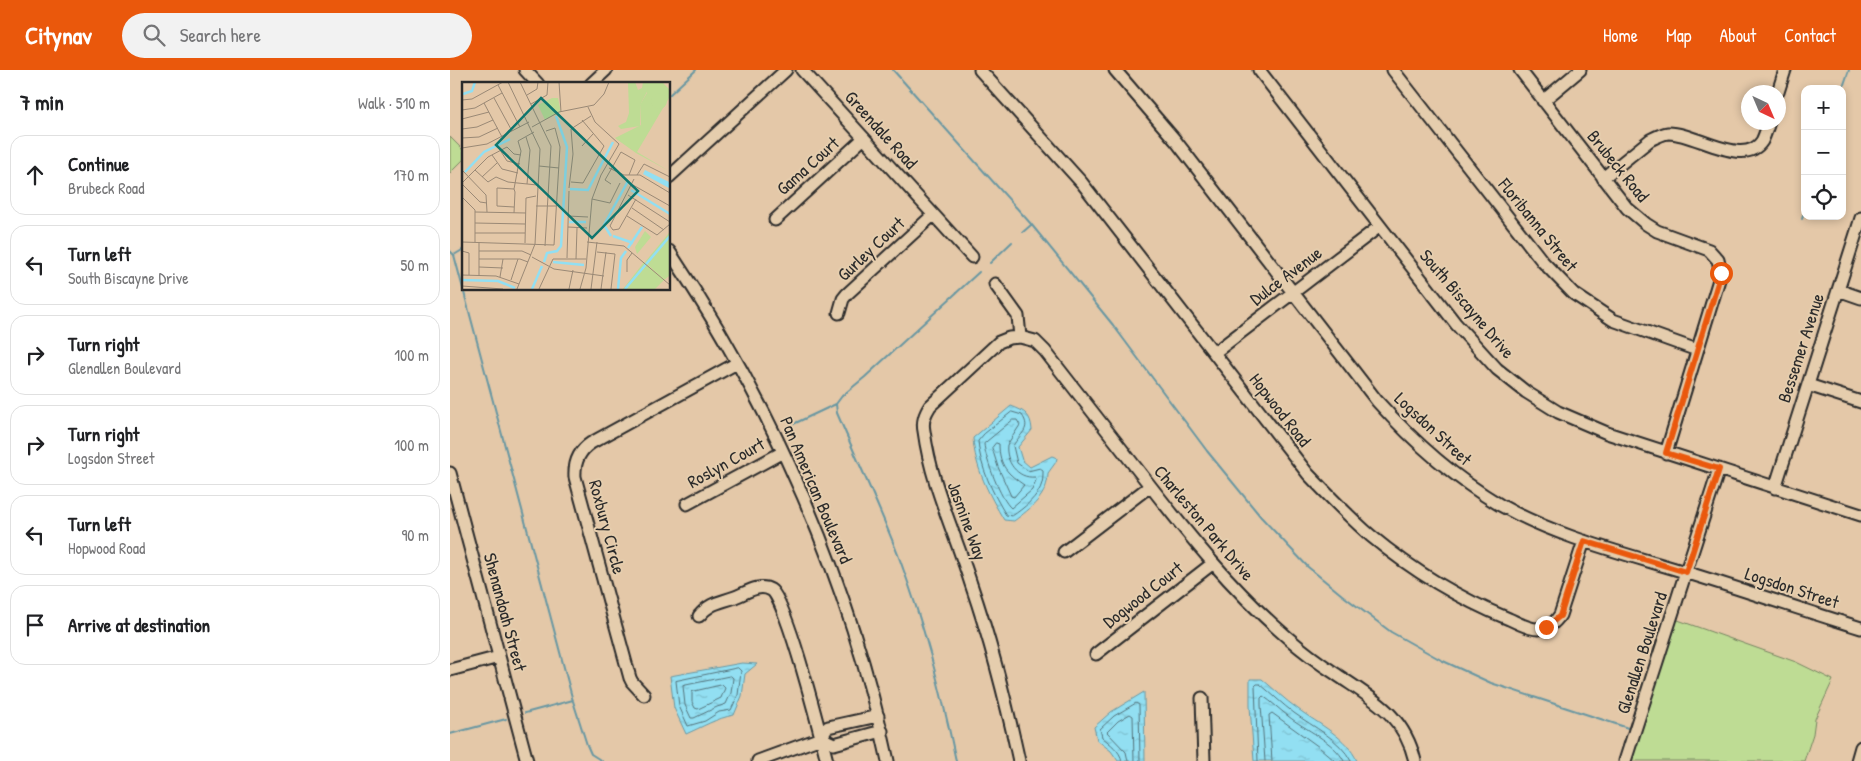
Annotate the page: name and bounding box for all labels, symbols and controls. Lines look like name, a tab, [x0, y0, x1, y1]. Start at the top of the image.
search box	[122, 13, 472, 58]
text: Citynav	[25, 19, 92, 51]
icon: search	[140, 21, 168, 49]
text: Search here	[180, 22, 261, 48]
text: Home	[1603, 23, 1638, 48]
text: Map	[1666, 23, 1691, 48]
text: About	[1719, 23, 1756, 48]
text: Contact	[1784, 23, 1836, 48]
inset map	[462, 82, 670, 290]
street label: Greendale Road	[839, 85, 923, 174]
north arrow	[1741, 85, 1786, 130]
map controls	[1801, 85, 1846, 220]
button: +	[1801, 85, 1846, 130]
text: 7 min	[20, 88, 64, 117]
text: Walk · 510 m	[358, 92, 430, 114]
street label: Brubeck Road	[1582, 124, 1655, 207]
street label: Gama Court	[771, 130, 845, 201]
button: −	[1801, 130, 1846, 175]
text: Continue	[68, 151, 129, 177]
icon: ahead	[21, 161, 49, 189]
text: 170 m	[394, 164, 429, 186]
street label: Floribanna Street	[1492, 172, 1584, 277]
button: locate	[1801, 175, 1846, 220]
text: Brubeck Road	[68, 177, 144, 199]
street label: Gurley Court	[831, 210, 910, 286]
street label: Dulce Avenue	[1244, 240, 1327, 311]
text: Turn left	[68, 241, 131, 267]
street label: South Biscayne Drive	[1414, 244, 1521, 364]
icon: left	[21, 251, 49, 279]
text: 50 m	[401, 254, 429, 276]
route start	[1710, 262, 1733, 285]
text: South Biscayne Drive	[68, 267, 189, 289]
street label: Bessemer Avenue	[1771, 290, 1830, 406]
text: Turn right	[68, 331, 139, 357]
icon: right	[21, 341, 49, 369]
text: 100 m	[394, 344, 429, 366]
text: Glenallen Boulevard	[68, 357, 181, 379]
street label: Hopwood Road	[1244, 368, 1317, 452]
street label: Logsdon Street	[1389, 386, 1478, 472]
street label: Pan American Boulevard	[774, 413, 859, 567]
text: Turn right	[68, 421, 139, 447]
icon: right	[21, 431, 49, 459]
street label: Roslyn Court	[683, 431, 769, 494]
text: 100 m	[394, 434, 429, 456]
text: Logsdon Street	[68, 447, 155, 469]
street label: Charleston Park Drive	[1148, 459, 1260, 586]
street label: Roxbury Circle	[583, 477, 632, 577]
street label: Jasmine Way	[942, 478, 993, 564]
text: Turn left	[68, 511, 131, 537]
icon: left	[21, 521, 49, 549]
text: 90 m	[401, 524, 429, 546]
text: Hopwood Road	[68, 537, 145, 559]
street label: Shenandoah Street	[478, 550, 533, 674]
street label: Dogwood Court	[1097, 555, 1189, 634]
street label: Logsdon Street	[1742, 561, 1843, 615]
street label: Glenallen Boulevard	[1610, 589, 1673, 717]
icon: arrive	[21, 611, 49, 639]
text: Arrive at destination	[68, 612, 210, 638]
route end	[1535, 616, 1558, 639]

